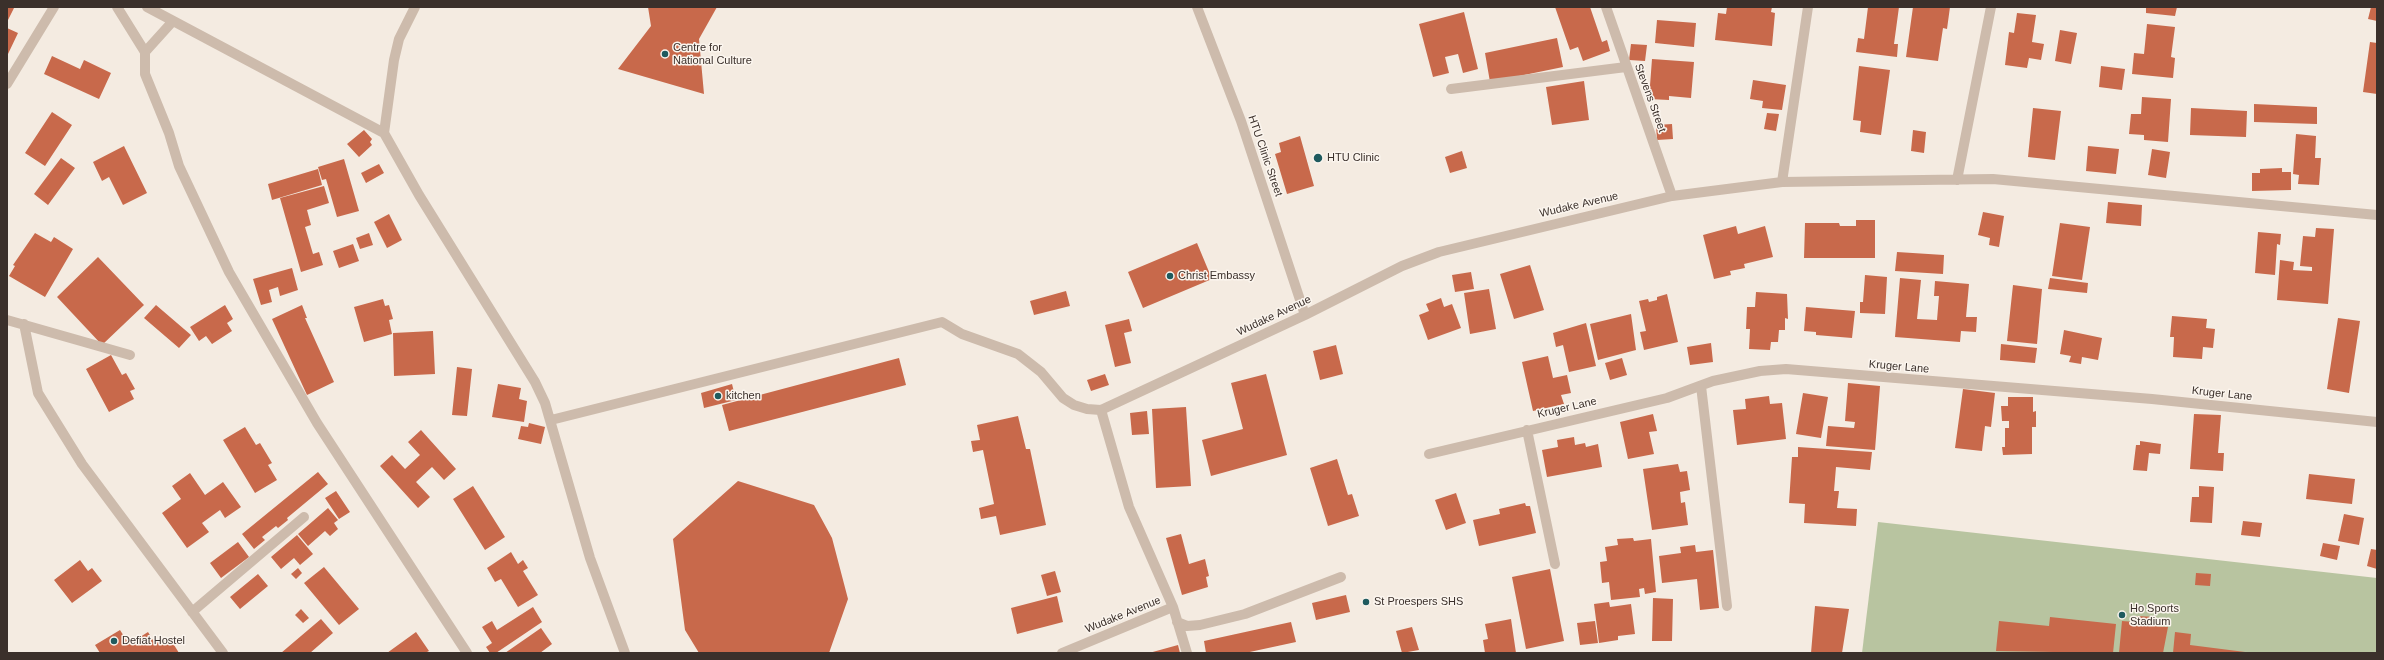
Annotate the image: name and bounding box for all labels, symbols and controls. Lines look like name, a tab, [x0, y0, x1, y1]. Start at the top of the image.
place label: Centre for National Culture	[673, 41, 752, 67]
marker: Centre for National Culture	[660, 49, 670, 59]
street label: Stevens Street	[1631, 62, 1669, 134]
street label: HTU Clinic Street	[1245, 114, 1285, 198]
place label: HTU Clinic	[1327, 151, 1380, 165]
marker: HTU Clinic	[1312, 152, 1324, 164]
street label: Wudake Avenue	[1538, 190, 1620, 220]
place label: Christ Embassy	[1178, 269, 1255, 283]
marker: Christ Embassy	[1165, 271, 1175, 281]
street label: Wudake Avenue	[1235, 293, 1313, 339]
street label: Kruger Lane	[1868, 358, 1930, 376]
street label: Kruger Lane	[2191, 384, 2253, 404]
place label: kitchen	[726, 389, 761, 403]
marker: kitchen	[713, 391, 723, 401]
street label: Kruger Lane	[1536, 395, 1598, 421]
street label: Wudake Avenue	[1083, 594, 1163, 636]
place label: St Proespers SHS	[1374, 595, 1463, 609]
marker: St Proespers SHS	[1361, 597, 1371, 607]
place label: Ho Sports Stadium	[2130, 602, 2179, 628]
marker: Ho Sports Stadium	[2117, 610, 2127, 620]
place label: Defiat Hostel	[122, 634, 185, 648]
marker: Defiat Hostel	[109, 636, 119, 646]

